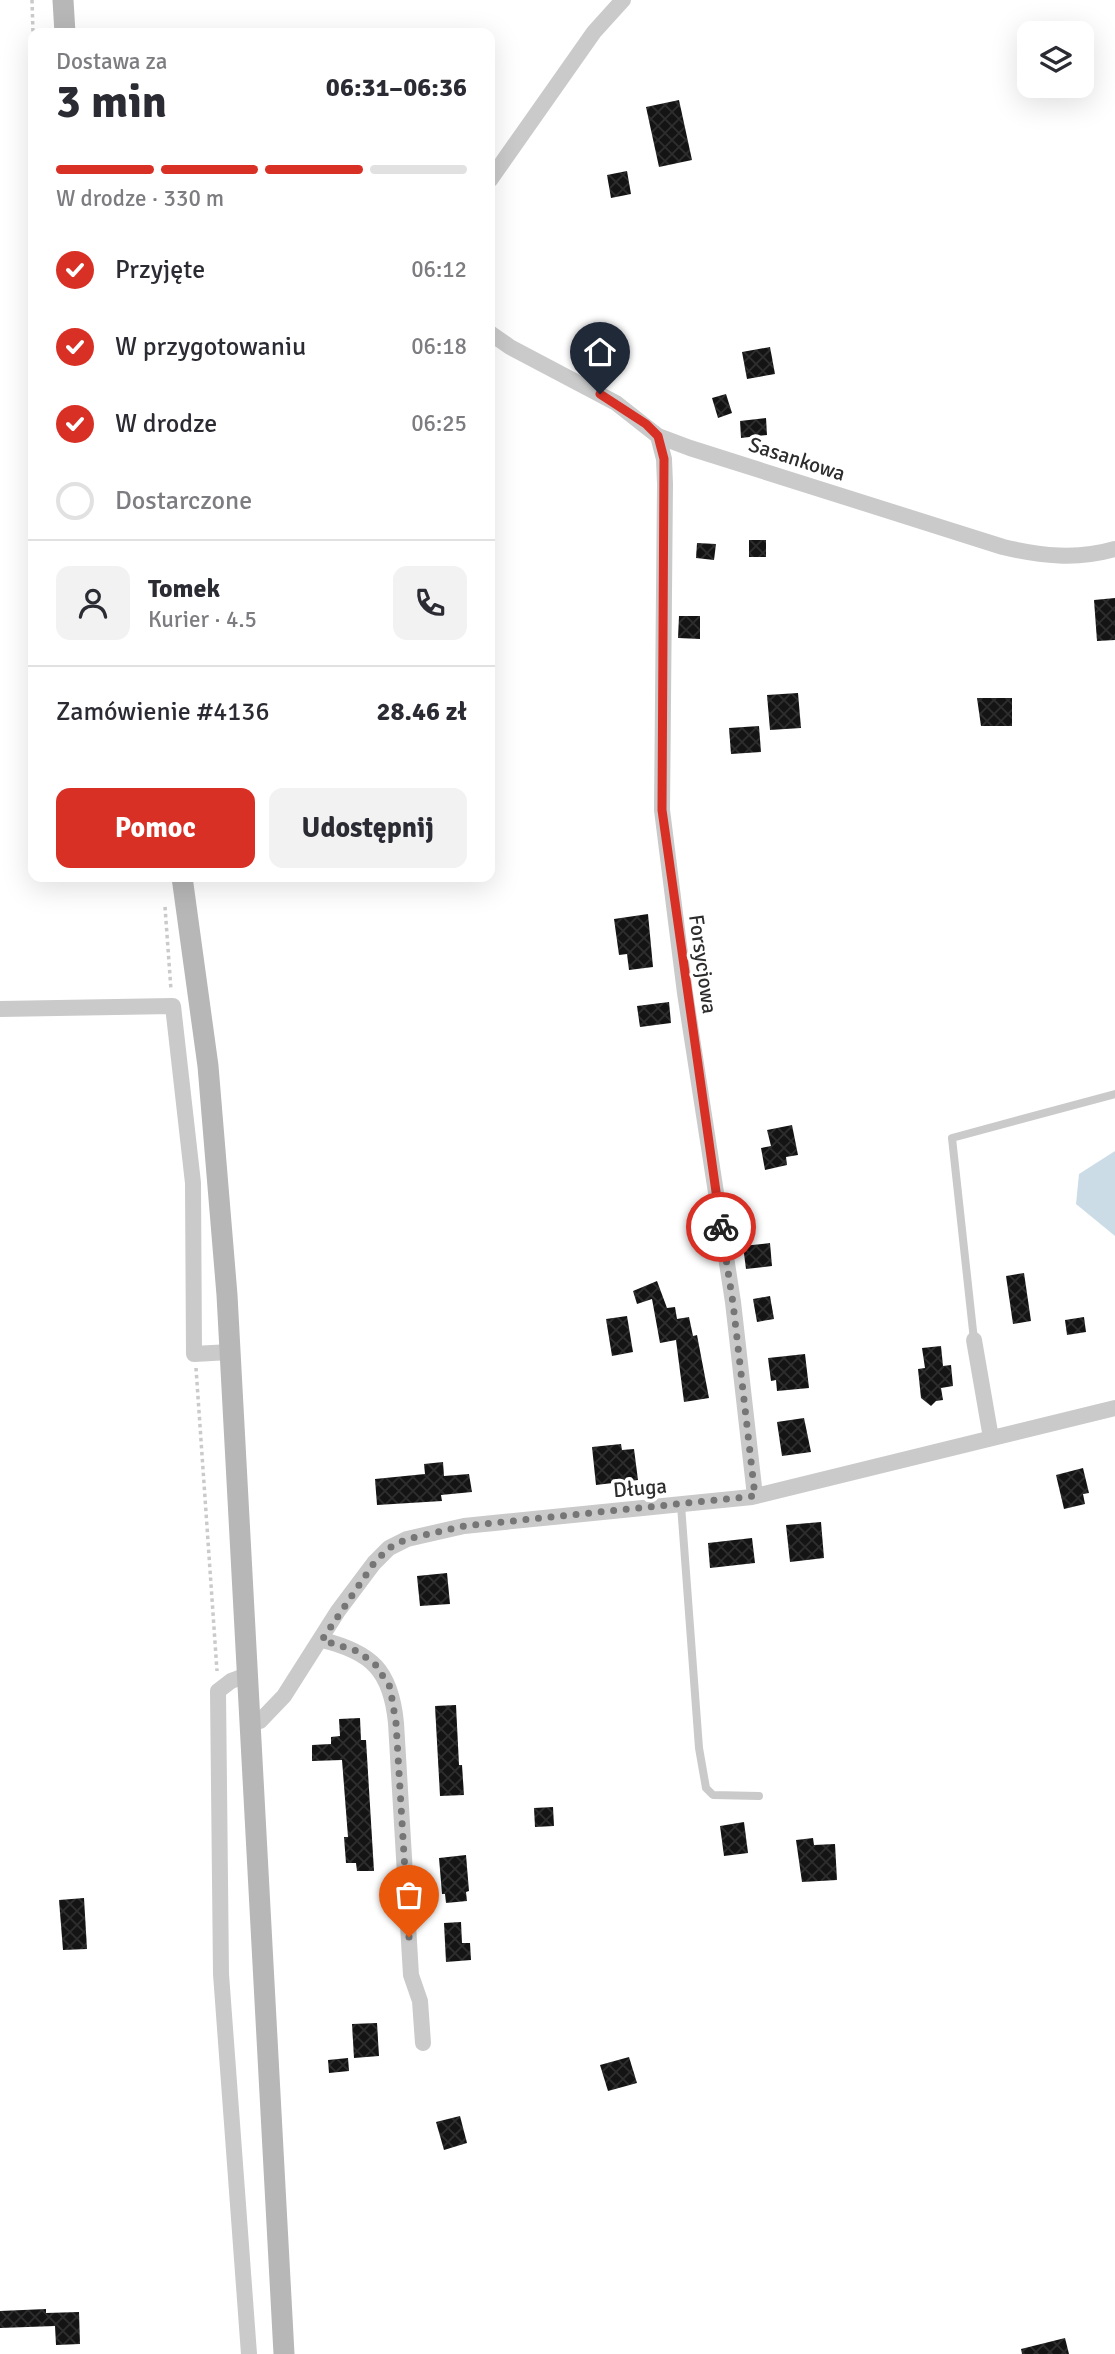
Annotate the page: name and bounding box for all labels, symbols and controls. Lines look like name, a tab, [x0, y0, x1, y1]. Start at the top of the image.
map controls	[1017, 21, 1094, 98]
button: layers	[1017, 21, 1094, 98]
text: Dostawa za	[56, 47, 167, 76]
text: 06:31–06:36	[326, 72, 467, 104]
text: 3 min	[56, 74, 167, 130]
text: W drodze · 330 m	[56, 184, 224, 213]
icon: check	[56, 251, 94, 289]
text: Przyjęte	[115, 254, 205, 286]
text: 06:12	[411, 255, 467, 284]
pin	[570, 322, 630, 394]
icon: check	[56, 328, 94, 366]
text: W przygotowaniu	[115, 331, 306, 363]
text: 06:18	[411, 332, 467, 361]
icon: home	[581, 333, 619, 371]
icon: check	[56, 405, 94, 443]
text: W drodze	[115, 408, 217, 440]
text: 06:25	[411, 409, 467, 438]
street label: Sasankowa	[745, 431, 849, 487]
text: Dostarczone	[115, 485, 252, 517]
button: person	[56, 566, 130, 640]
button: phone	[393, 566, 467, 640]
text: Tomek	[148, 573, 220, 605]
text: Kurier · 4.5	[148, 605, 257, 634]
text: Zamówienie #4136	[56, 696, 269, 728]
text: 28.46 zł	[376, 696, 467, 728]
button: Pomoc	[56, 788, 255, 868]
button: Udostępnij	[269, 788, 467, 868]
street label: Forsycjowa	[683, 913, 723, 1015]
courier	[686, 1192, 756, 1262]
icon: bike	[702, 1208, 740, 1246]
street label: Długa	[612, 1473, 668, 1503]
pin	[379, 1865, 439, 1937]
icon: bag	[390, 1876, 428, 1914]

